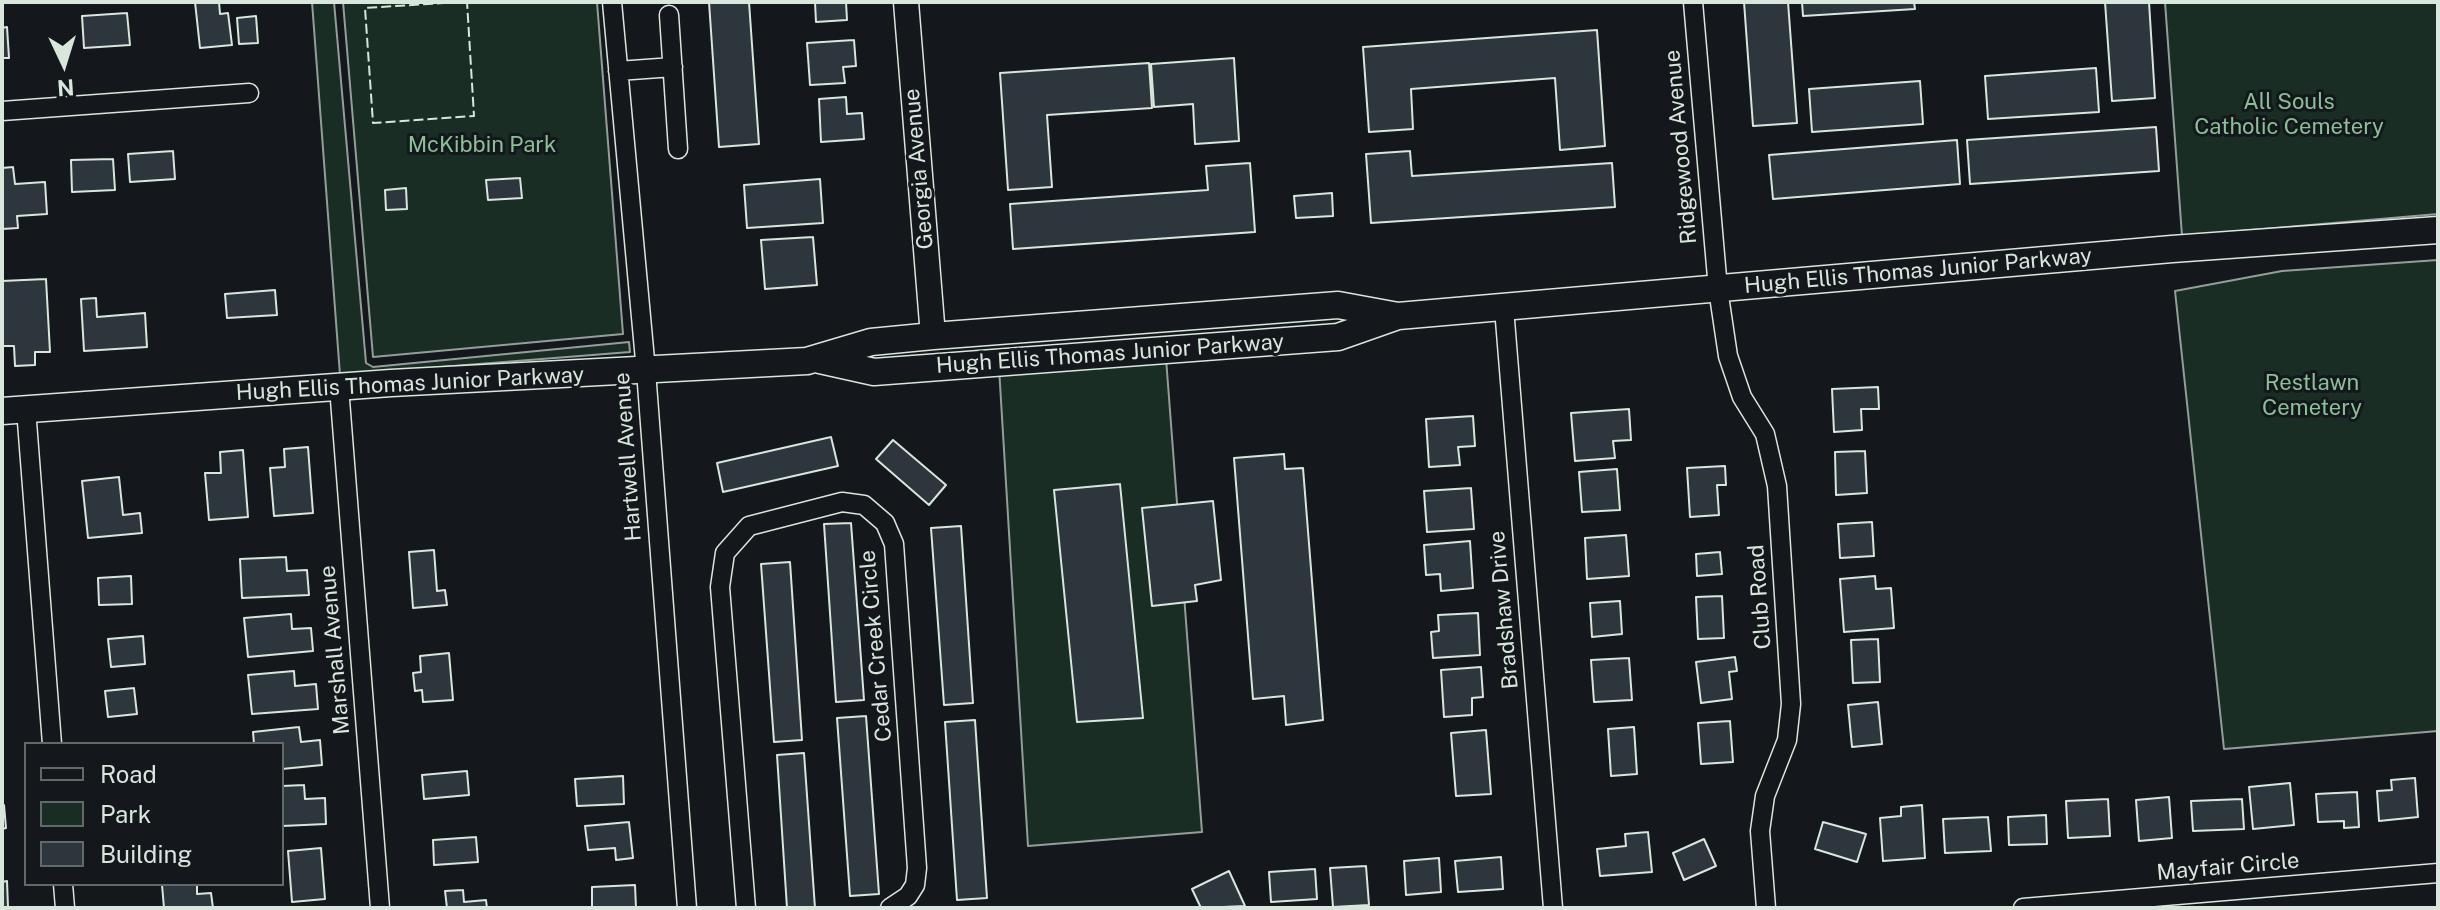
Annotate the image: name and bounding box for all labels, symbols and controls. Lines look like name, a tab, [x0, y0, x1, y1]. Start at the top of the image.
north arrow	[24, 24, 104, 104]
street label: Ridgewood Avenue	[1659, 49, 1703, 245]
text: N	[56, 74, 75, 102]
street label: Georgia Avenue	[899, 87, 939, 251]
park label: All Souls Catholic Cemetery	[2194, 89, 2384, 140]
park label: McKibbin Park	[408, 132, 556, 158]
street label: Hugh Ellis Thomas Junior Parkway	[1743, 243, 2093, 299]
street label: Hugh Ellis Thomas Junior Parkway	[935, 329, 1285, 379]
street label: Hugh Ellis Thomas Junior Parkway	[235, 362, 585, 406]
park label: Restlawn Cemetery	[2262, 370, 2362, 422]
street label: Hartwell Avenue	[609, 372, 647, 542]
street label: Bradshaw Drive	[1484, 530, 1524, 690]
street label: Club Road	[1743, 544, 1777, 650]
street label: Cedar Creek Circle	[854, 549, 898, 743]
street label: Marshall Avenue	[314, 564, 356, 736]
legend	[24, 742, 284, 886]
text: Road	[100, 760, 157, 788]
text: Park	[100, 800, 151, 828]
text: Building	[100, 840, 192, 868]
street label: Mayfair Circle	[2156, 848, 2300, 886]

